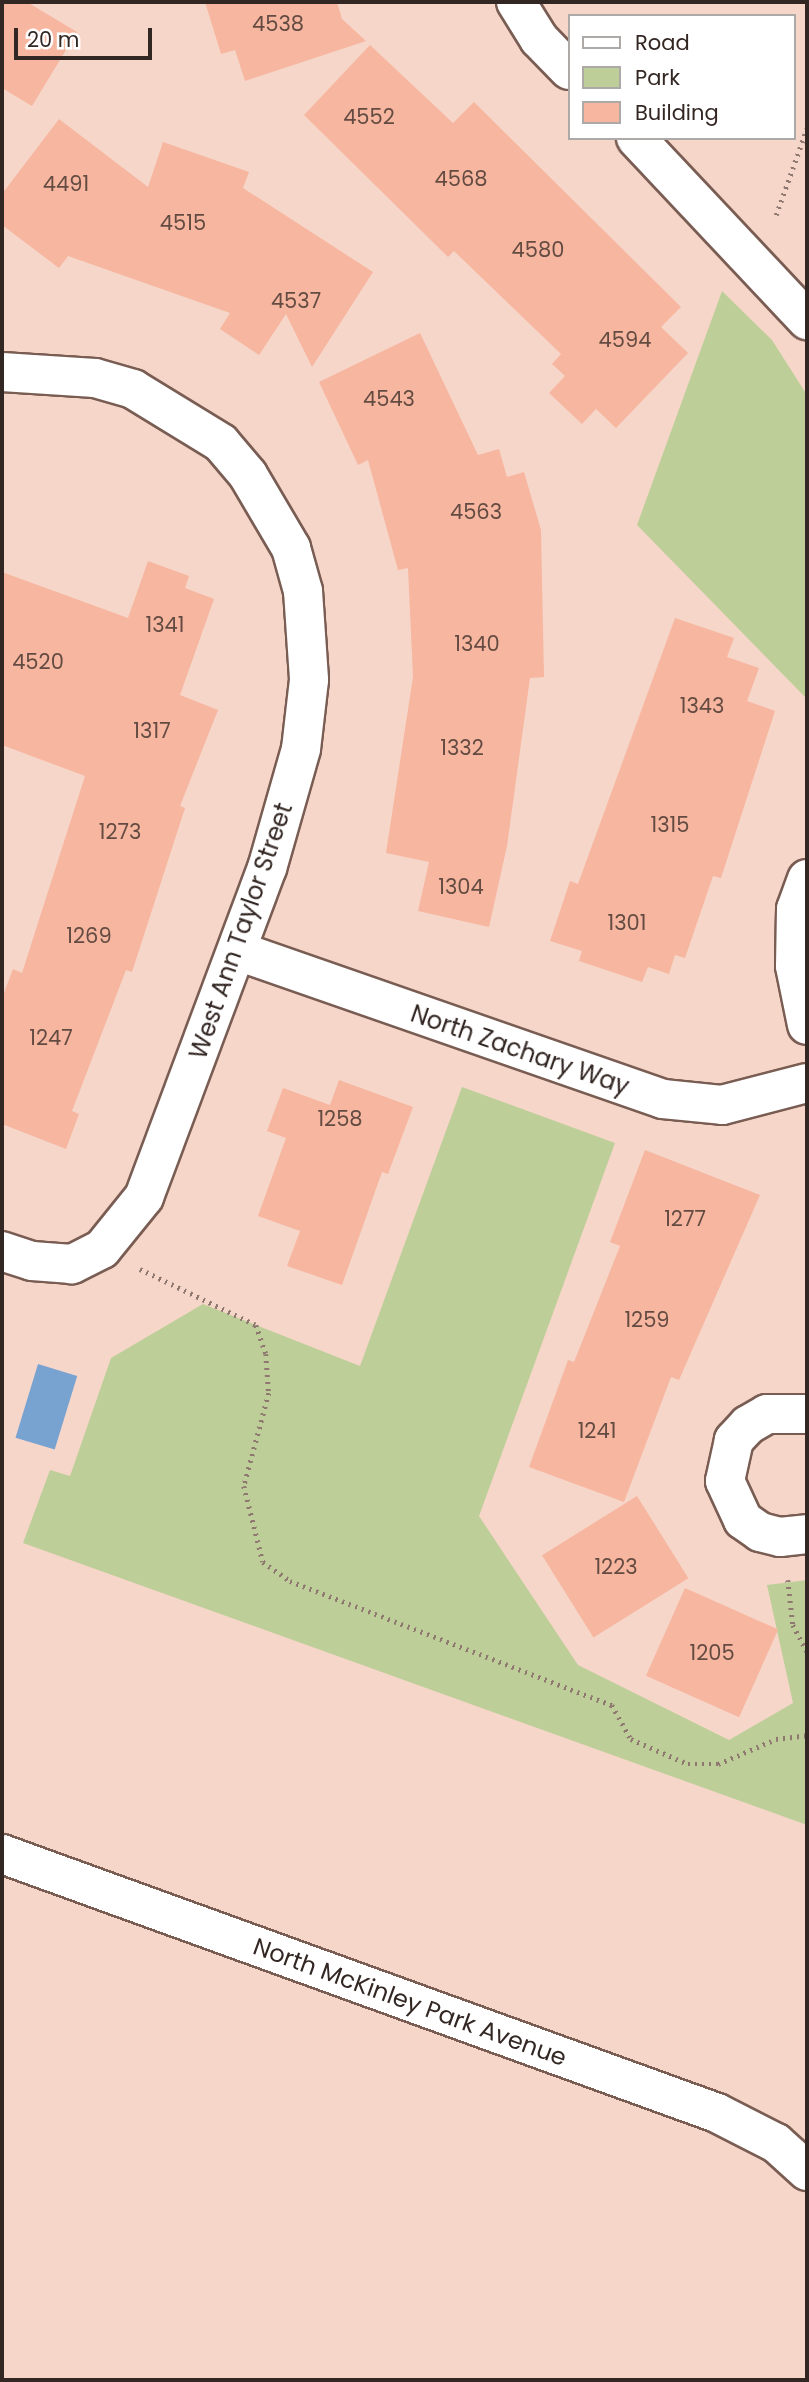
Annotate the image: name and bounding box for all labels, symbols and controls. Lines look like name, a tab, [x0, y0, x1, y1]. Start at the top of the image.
house number: 4538	[252, 11, 304, 37]
scale bar	[18, 14, 156, 58]
legend	[568, 14, 795, 140]
text: 20 m	[27, 25, 80, 54]
text: Road	[635, 28, 690, 57]
text: Park	[635, 63, 680, 92]
text: Building	[635, 98, 719, 127]
house number: 4552	[343, 104, 395, 130]
house number: 4568	[435, 166, 487, 192]
house number: 4491	[43, 171, 89, 197]
house number: 4515	[160, 210, 206, 236]
house number: 4580	[512, 237, 564, 263]
house number: 4537	[271, 288, 321, 314]
house number: 4594	[599, 327, 651, 353]
house number: 4543	[363, 386, 415, 412]
house number: 4563	[450, 499, 502, 525]
house number: 1341	[145, 612, 185, 638]
house number: 1340	[454, 631, 500, 657]
house number: 4520	[12, 649, 64, 675]
house number: 1343	[680, 693, 724, 719]
house number: 1317	[133, 718, 171, 744]
house number: 1332	[440, 735, 484, 761]
street label: West Ann Taylor Street	[184, 799, 298, 1063]
house number: 1315	[651, 812, 689, 838]
house number: 1273	[99, 819, 141, 845]
house number: 1304	[438, 874, 484, 900]
house number: 1301	[608, 910, 646, 936]
house number: 1269	[66, 923, 112, 949]
street label: North Zachary Way	[407, 999, 633, 1101]
house number: 1247	[29, 1025, 73, 1051]
house number: 1258	[317, 1106, 363, 1132]
house number: 1277	[664, 1206, 706, 1232]
house number: 1259	[624, 1307, 670, 1333]
house number: 1241	[578, 1418, 616, 1444]
house number: 1223	[594, 1554, 638, 1580]
house number: 1205	[689, 1640, 735, 1666]
street label: North McKinley Park Avenue	[249, 1932, 571, 2072]

